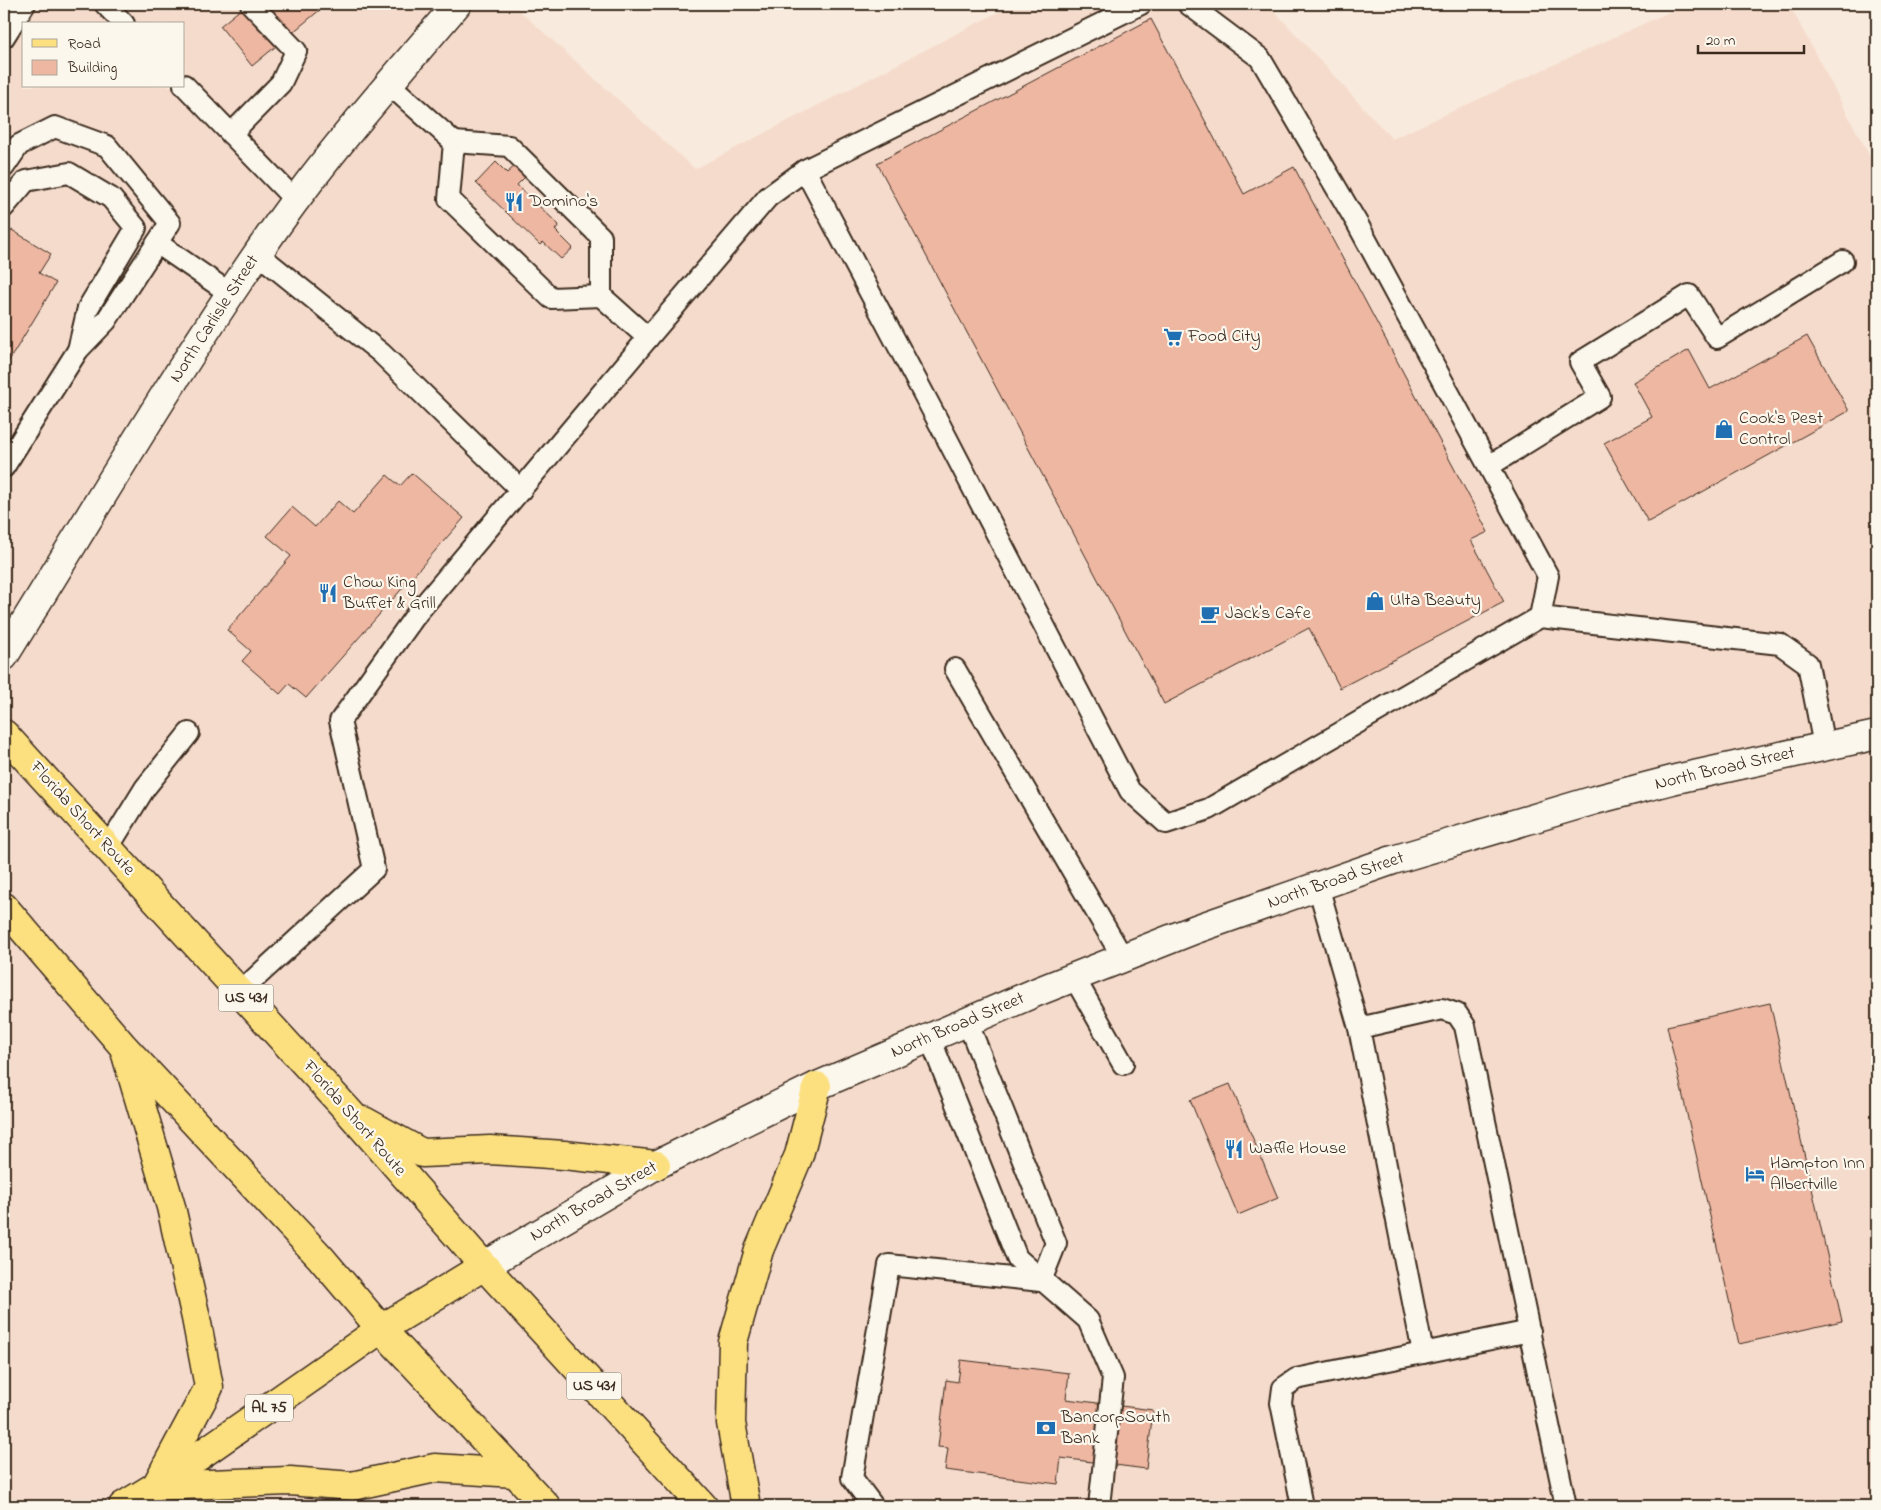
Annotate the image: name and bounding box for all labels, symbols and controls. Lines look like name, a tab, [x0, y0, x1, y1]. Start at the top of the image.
legend	[22, 22, 185, 88]
scale bar	[1698, 22, 1805, 54]
text: 20 m	[1706, 30, 1736, 52]
text: Road	[68, 33, 101, 55]
text: Building	[67, 57, 117, 80]
place label: Domino's	[528, 189, 598, 215]
restaurant icon: Domino's	[503, 191, 525, 213]
street label: North Carlisle Street	[164, 250, 266, 388]
place label: Food City	[1187, 324, 1261, 350]
supermarket icon: Food City	[1162, 326, 1184, 348]
place label: Cook's Pest Control	[1739, 406, 1823, 453]
shop icon: Cook's Pest Control	[1713, 418, 1735, 440]
place label: Chow King Buffet & Grill	[342, 570, 436, 617]
restaurant icon: Chow King Buffet & Grill	[317, 582, 339, 604]
place label: Ulta Beauty	[1390, 588, 1481, 614]
shop icon: Ulta Beauty	[1364, 590, 1386, 612]
place label: Jack's Cafe	[1225, 601, 1312, 627]
cafe icon: Jack's Cafe	[1199, 603, 1221, 625]
street label: North Broad Street	[1652, 740, 1798, 798]
street label: Florida Short Route	[23, 755, 141, 883]
street label: North Broad Street	[1264, 845, 1408, 917]
road number: US 431	[218, 984, 274, 1011]
street label: North Broad Street	[887, 986, 1029, 1066]
street label: Florida Short Route	[295, 1054, 412, 1184]
place label: Waffle House	[1249, 1136, 1347, 1162]
restaurant icon: Waffle House	[1223, 1138, 1245, 1160]
place label: Hampton Inn Albertville	[1770, 1151, 1865, 1198]
street label: North Broad Street	[526, 1155, 662, 1249]
hotel icon: Hampton Inn Albertville	[1744, 1163, 1766, 1185]
road number: US 431	[566, 1372, 622, 1400]
road number: AL 75	[245, 1395, 293, 1422]
place label: BancorpSouth Bank	[1060, 1405, 1170, 1452]
bank icon: BancorpSouth Bank	[1035, 1417, 1057, 1439]

